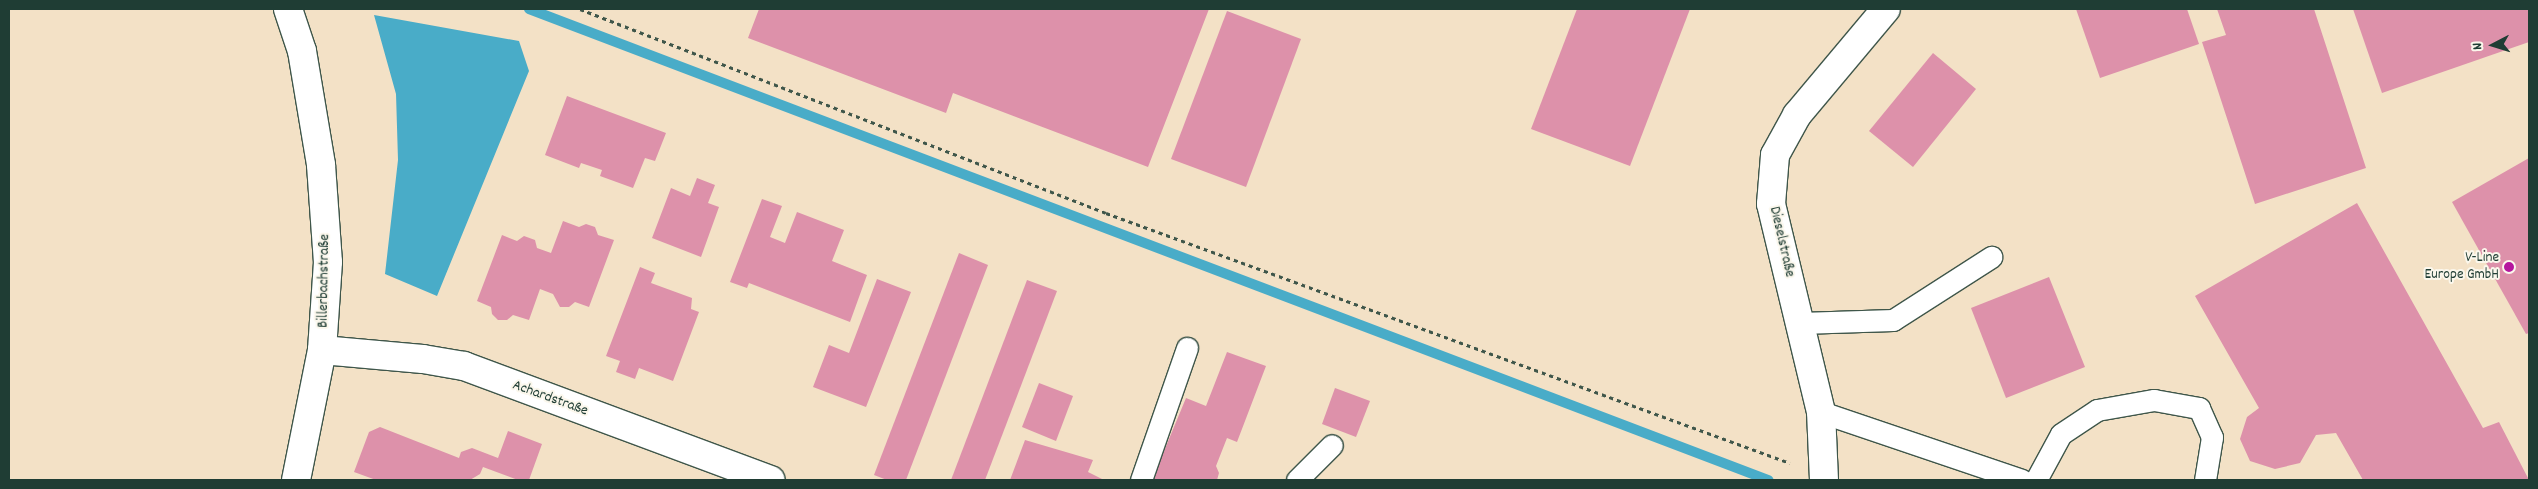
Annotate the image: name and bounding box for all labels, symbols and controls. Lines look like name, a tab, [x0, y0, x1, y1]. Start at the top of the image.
north arrow	[2468, 20, 2518, 70]
text: N	[2468, 42, 2488, 51]
street label: Dieselstraße	[1764, 205, 1798, 279]
street label: Billerbachstraße	[315, 234, 335, 328]
place label: V-Line Europe GmbH	[2424, 249, 2499, 284]
marker: V-Line Europe GmbH	[2503, 261, 2515, 273]
street label: Achardstraße	[510, 377, 590, 421]

